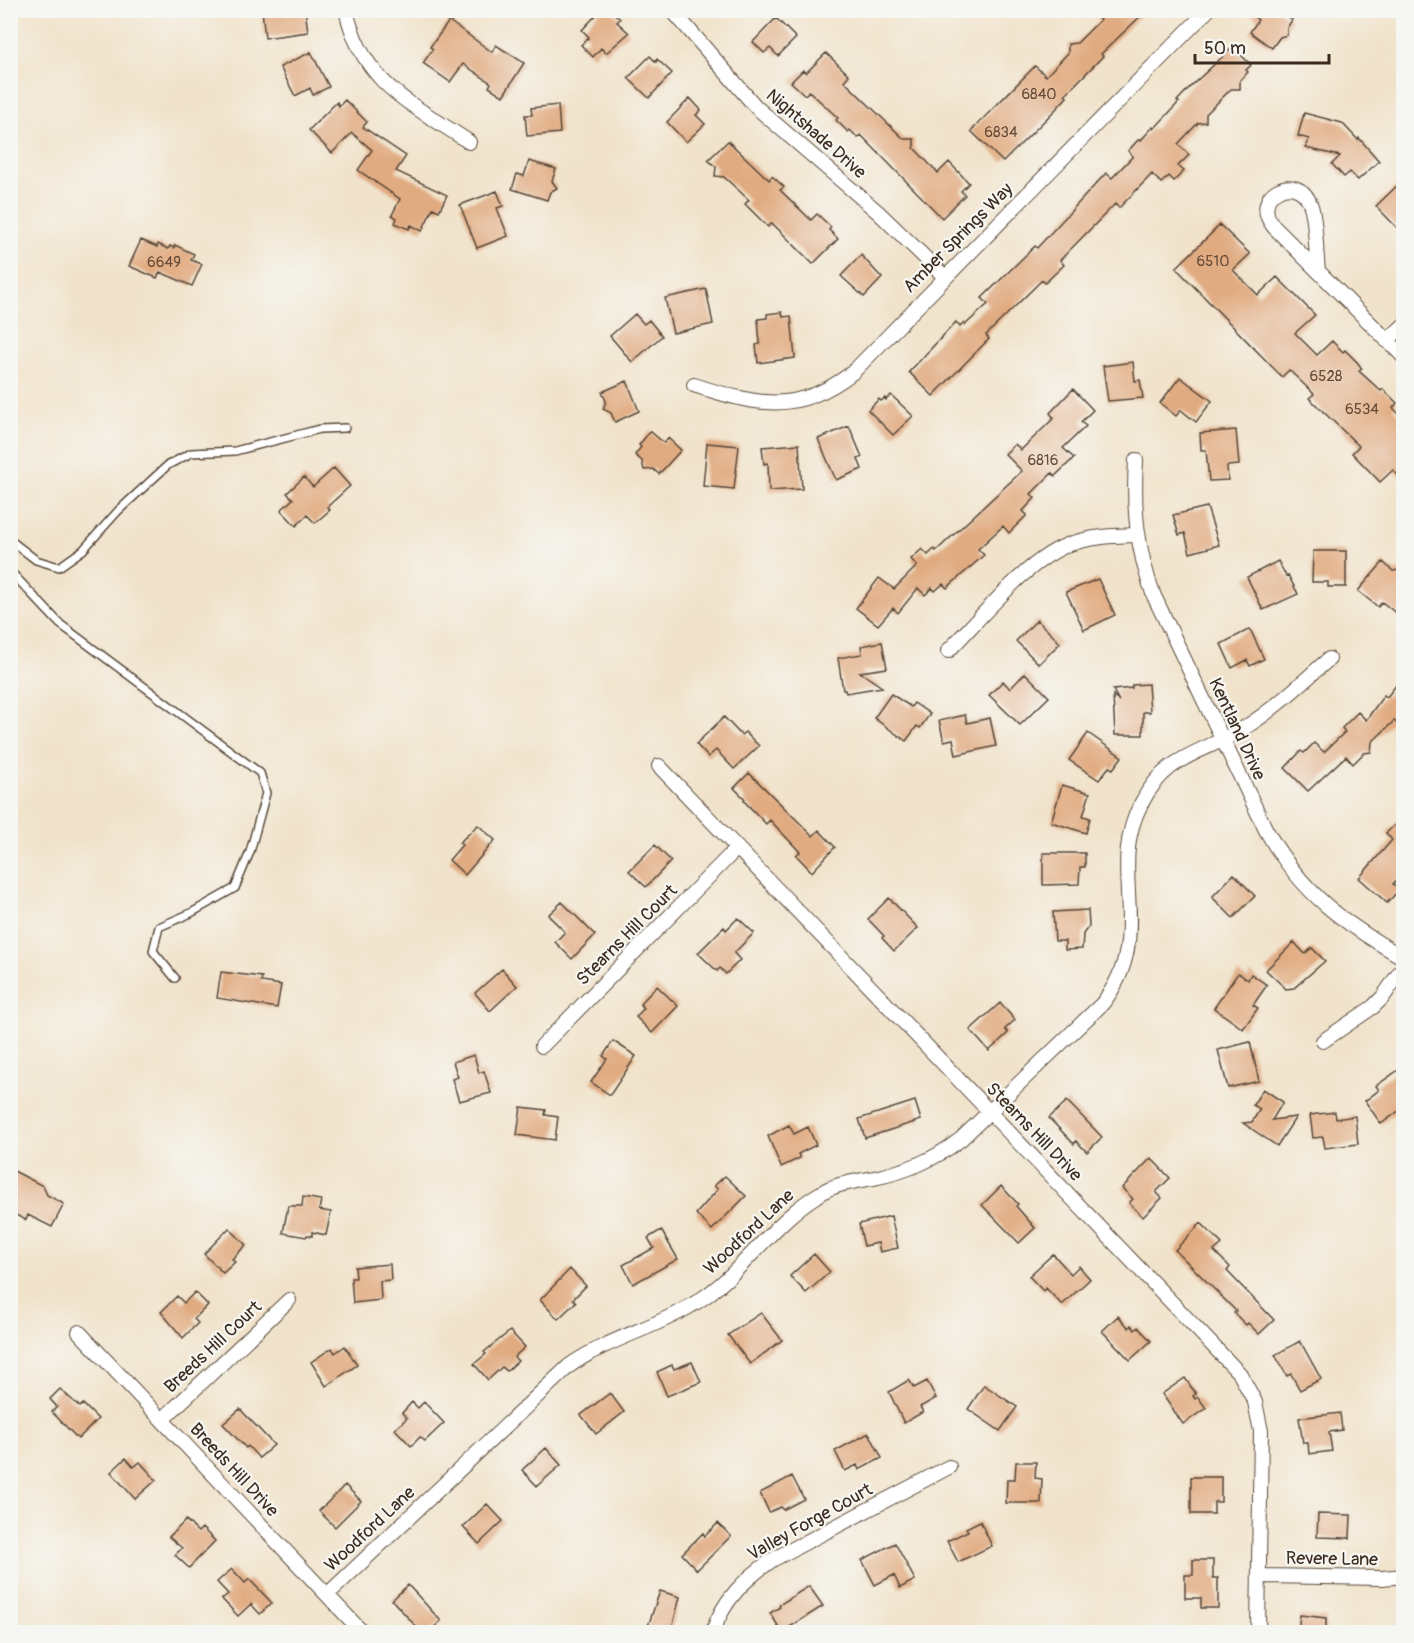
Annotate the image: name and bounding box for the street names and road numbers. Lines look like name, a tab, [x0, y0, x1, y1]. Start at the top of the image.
street label: Nightshade Drive	[761, 84, 871, 184]
street label: Amber Springs Way	[898, 178, 1018, 298]
street label: Kentland Drive	[1203, 674, 1271, 784]
street label: Stearns Hill Court	[572, 879, 683, 990]
street label: Stearns Hill Drive	[981, 1078, 1087, 1186]
street label: Woodford Lane	[699, 1184, 799, 1280]
street label: Breeds Hill Court	[159, 1295, 267, 1398]
street label: Breeds Hill Drive	[185, 1418, 284, 1522]
street label: Valley Forge Court	[743, 1478, 877, 1566]
street label: Woodford Lane	[320, 1481, 420, 1577]
street label: Revere Lane	[1286, 1547, 1378, 1571]

